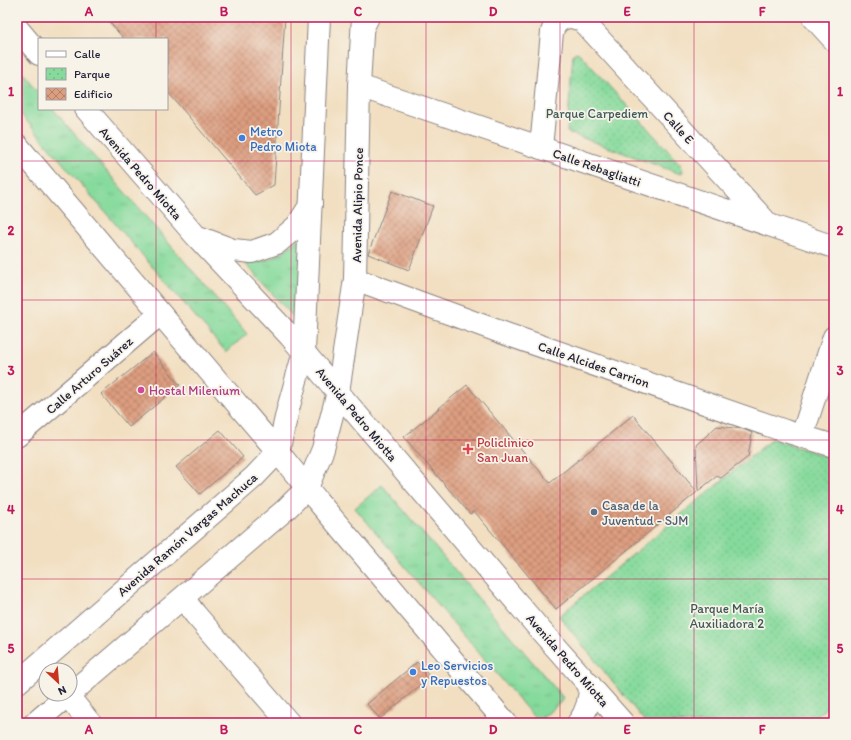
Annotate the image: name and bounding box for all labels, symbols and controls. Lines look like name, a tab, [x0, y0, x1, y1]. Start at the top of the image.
text: A	[84, 4, 94, 19]
text: B	[220, 4, 229, 19]
text: C	[354, 4, 363, 19]
text: D	[489, 4, 498, 19]
text: E	[623, 4, 631, 19]
text: F	[759, 4, 766, 19]
legend	[38, 38, 168, 110]
text: Calle	[74, 47, 101, 61]
text: Parque	[74, 67, 110, 81]
text: 1	[8, 84, 14, 99]
text: 1	[837, 84, 843, 99]
text: Edificio	[74, 87, 113, 101]
park label: Parque Carpediem	[546, 106, 648, 121]
street label: Calle E	[660, 108, 697, 147]
street label: Avenida Pedro Miotta	[96, 124, 185, 223]
place label: Metro Pedro Miota	[250, 124, 317, 154]
marker: Metro Pedro Miota	[237, 133, 247, 143]
street label: Calle Rebagliatti	[551, 145, 643, 190]
street label: Avenida Alipio Ponce	[349, 147, 366, 263]
text: 2	[8, 223, 15, 238]
text: 2	[837, 223, 844, 238]
street label: Calle Arturo Suárez	[43, 334, 136, 417]
street label: Calle Alcides Carrion	[536, 338, 652, 391]
text: 3	[7, 363, 15, 378]
text: 3	[836, 363, 844, 378]
street label: Avenida Pedro Miotta	[313, 364, 401, 465]
place label: Hostal Milenium	[149, 383, 240, 398]
marker: Hostal Milenium	[136, 385, 146, 395]
place label: Policlinico San Juan	[477, 435, 534, 465]
marker: Policlinico San Juan	[462, 443, 474, 455]
street label: Avenida Ramón Vargas Machuca	[114, 469, 261, 599]
place label: Casa de la Juventud - SJM	[602, 498, 688, 528]
text: 4	[7, 502, 15, 517]
text: 4	[836, 502, 844, 517]
marker: Casa de la Juventud - SJM	[589, 507, 599, 517]
park label: Parque María Auxiliadora 2	[690, 601, 764, 631]
street label: Avenida Pedro Miotta	[523, 611, 612, 710]
text: 5	[8, 641, 15, 656]
text: 5	[837, 641, 844, 656]
place label: Leo Servicios y Repuestos	[421, 658, 493, 688]
north arrow	[38, 662, 78, 702]
marker: Leo Servicios y Repuestos	[408, 667, 418, 677]
text: N	[56, 683, 68, 698]
text: A	[84, 722, 94, 737]
text: B	[220, 722, 229, 737]
text: C	[354, 722, 363, 737]
text: D	[489, 722, 498, 737]
text: E	[623, 722, 631, 737]
text: F	[759, 722, 766, 737]

